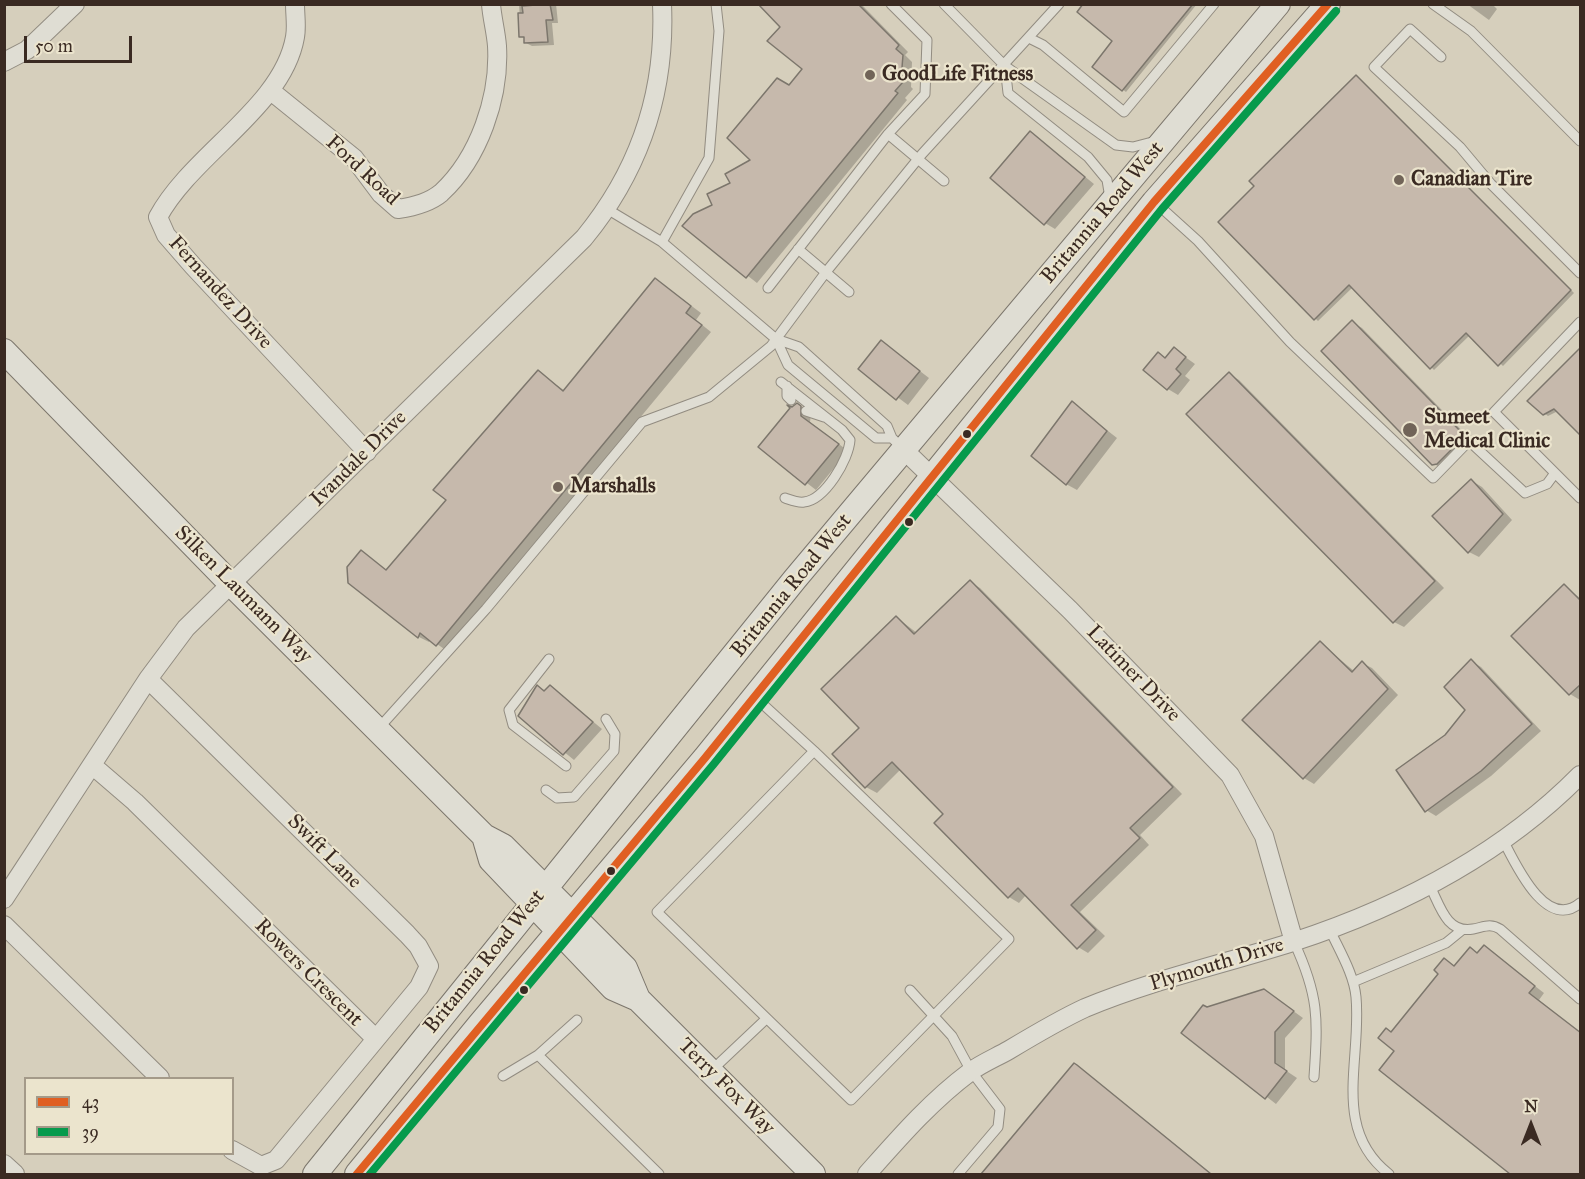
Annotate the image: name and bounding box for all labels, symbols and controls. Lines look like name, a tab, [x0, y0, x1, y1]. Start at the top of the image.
scale bar	[27, 24, 135, 62]
text: 50 m	[35, 35, 73, 57]
place label: GoodLife Fitness	[882, 62, 1033, 88]
marker: GoodLife Fitness	[863, 68, 877, 82]
street label: Ford Road	[320, 131, 404, 211]
street label: Britannia Road West	[1036, 137, 1170, 289]
place label: Canadian Tire	[1411, 167, 1532, 193]
marker: Canadian Tire	[1392, 173, 1406, 187]
street label: Fernandez Drive	[163, 231, 277, 355]
place label: Sumeet Medical Clinic	[1424, 405, 1550, 455]
street label: Ivandale Drive	[306, 406, 412, 512]
marker: Sumeet Medical Clinic	[1401, 421, 1419, 439]
unlabelled marker	[961, 428, 973, 440]
place label: Marshalls	[570, 474, 656, 500]
marker: Marshalls	[551, 480, 565, 494]
street label: Britannia Road West	[726, 509, 858, 663]
unlabelled marker	[903, 516, 915, 528]
street label: Silken Laumann Way	[169, 521, 317, 669]
street label: Latimer Drive	[1081, 620, 1185, 728]
street label: Swift Lane	[281, 809, 367, 895]
unlabelled marker	[605, 865, 617, 877]
street label: Britannia Road West	[419, 885, 551, 1039]
street label: Rowers Crescent	[249, 914, 367, 1032]
street label: Plymouth Drive	[1147, 933, 1287, 997]
unlabelled marker	[518, 984, 530, 996]
street label: Terry Fox Way	[672, 1033, 780, 1141]
legend	[24, 1077, 234, 1155]
text: 43	[82, 1091, 99, 1113]
north arrow	[1501, 1095, 1561, 1155]
text: N	[1524, 1097, 1538, 1116]
text: 39	[82, 1121, 99, 1143]

